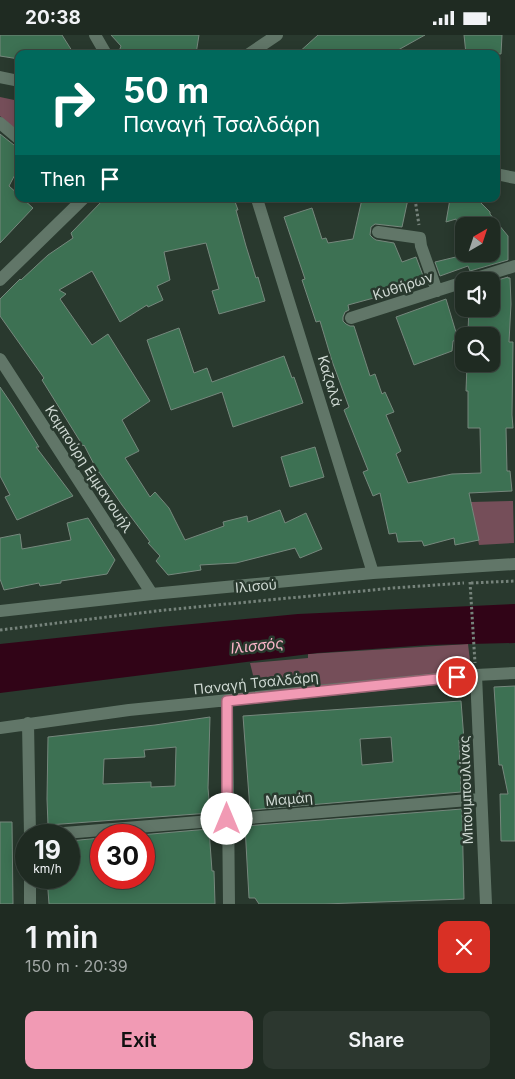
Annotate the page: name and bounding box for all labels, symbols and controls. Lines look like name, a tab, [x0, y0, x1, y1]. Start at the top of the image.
text: 20:38	[25, 6, 81, 29]
text: 50 m	[123, 69, 209, 111]
icon: right	[40, 70, 105, 135]
text: Παναγή Τσαλδάρη	[123, 111, 320, 137]
icon: arrive	[96, 165, 124, 193]
text: Then	[40, 168, 86, 191]
north arrow	[455, 217, 500, 263]
map controls	[455, 217, 500, 372]
street label: Κυθήρων	[370, 268, 435, 303]
button: sound	[455, 272, 500, 317]
button: search	[455, 327, 500, 372]
street label: Καζαλά	[315, 353, 346, 409]
street label: Καμπούρη Εμμανουήλ	[42, 402, 137, 535]
street label: Ιλισού	[234, 575, 278, 596]
water label: Ιλισσός	[229, 633, 285, 658]
pin	[436, 656, 478, 698]
icon: arrive	[443, 663, 471, 691]
street label: Παναγή Τσαλδάρη	[193, 667, 319, 698]
street label: Μπουμπουλίνας	[455, 735, 476, 845]
street label: Μαμάη	[264, 788, 313, 809]
position arrow	[200, 792, 252, 844]
speed limit sign: 30	[90, 824, 155, 889]
text: 19	[34, 835, 61, 865]
text: km/h	[33, 861, 62, 876]
text: 1 min	[25, 919, 98, 955]
button: close	[438, 921, 490, 973]
text: 150 m · 20:39	[25, 956, 128, 976]
button: Exit	[25, 1011, 253, 1069]
button: Share	[263, 1011, 490, 1069]

